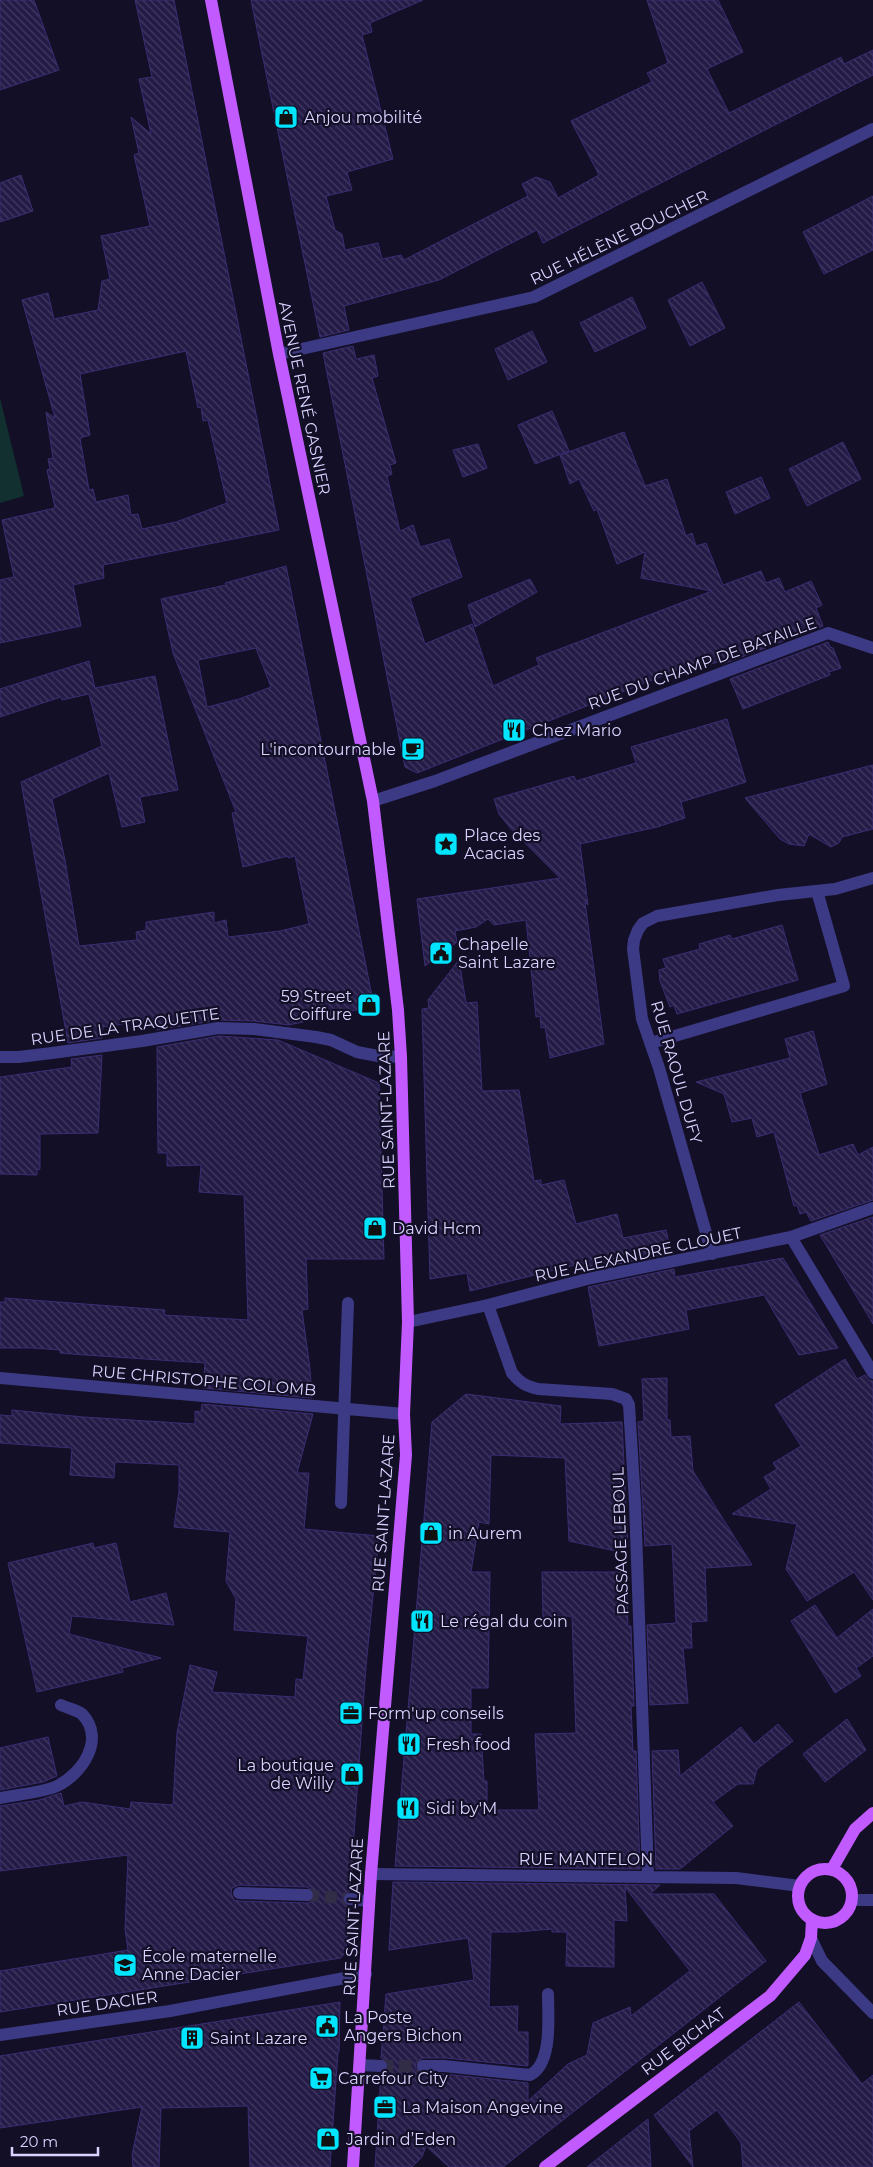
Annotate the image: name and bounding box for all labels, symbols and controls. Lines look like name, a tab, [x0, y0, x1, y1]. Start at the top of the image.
shop icon: Anjou mobilité	[273, 104, 299, 130]
place label: Anjou mobilité	[304, 108, 422, 127]
street label: RUE HÉLÈNE BOUCHER	[527, 186, 711, 289]
street label: AVENUE RENÉ GASNIER	[275, 300, 334, 496]
street label: RUE DU CHAMP DE BATAILLE	[585, 613, 819, 714]
restaurant icon: Chez Mario	[501, 717, 527, 743]
place label: Chez Mario	[532, 721, 621, 740]
cafe icon: L'incontournable	[400, 736, 426, 762]
place label: L'incontournable	[260, 740, 396, 759]
place label: Place des Acacias	[464, 826, 540, 863]
place icon: Place des Acacias	[433, 831, 459, 857]
place label: Chapelle Saint Lazare	[458, 935, 555, 972]
public building icon: Chapelle Saint Lazare	[428, 940, 454, 966]
place label: 59 Street Coiffure	[281, 987, 352, 1024]
shop icon: 59 Street Coiffure	[356, 992, 382, 1018]
street label: RUE RAOUL DUFY	[647, 998, 706, 1147]
street label: RUE DE LA TRAQUETTE	[29, 1004, 221, 1049]
street label: RUE SAINT-LAZARE	[374, 1031, 399, 1189]
shop icon: David Hcm	[362, 1215, 388, 1241]
place label: David Hcm	[392, 1219, 482, 1238]
street label: RUE ALEXANDRE CLOUET	[533, 1223, 744, 1286]
street label: RUE CHRISTOPHE COLOMB	[91, 1361, 317, 1400]
street label: RUE SAINT-LAZARE	[369, 1434, 398, 1593]
street label: PASSAGE LEBOUL	[608, 1466, 633, 1615]
shop icon: in Aurem	[418, 1520, 444, 1546]
place label: in Aurem	[448, 1524, 522, 1543]
restaurant icon: Le régal du coin	[409, 1608, 435, 1634]
place label: Le régal du coin	[440, 1612, 568, 1631]
office icon: Form'up conseils	[338, 1700, 364, 1726]
place label: Form'up conseils	[368, 1704, 504, 1723]
restaurant icon: Fresh food	[396, 1731, 422, 1757]
place label: Fresh food	[426, 1735, 511, 1754]
place label: La boutique de Willy	[237, 1756, 334, 1793]
shop icon: La boutique de Willy	[339, 1761, 365, 1787]
restaurant icon: Sidi by'M	[395, 1795, 421, 1821]
place label: Sidi by'M	[426, 1799, 497, 1818]
street label: RUE SAINT-LAZARE	[340, 1838, 367, 1996]
street label: RUE MANTELON	[519, 1850, 653, 1869]
place label: École maternelle Anne Dacier	[142, 1947, 277, 1984]
school or university icon: École maternelle Anne Dacier	[112, 1952, 138, 1978]
street label: RUE DACIER	[55, 1987, 159, 2020]
street label: RUE BICHAT	[637, 2003, 730, 2079]
place label: La Poste Angers Bichon	[344, 2008, 462, 2045]
public building icon: La Poste Angers Bichon	[314, 2013, 340, 2039]
building icon: Saint Lazare	[179, 2025, 205, 2051]
place label: Saint Lazare	[210, 2029, 307, 2048]
supermarket icon: Carrefour City	[308, 2065, 334, 2091]
place label: Carrefour City	[338, 2069, 448, 2088]
office icon: La Maison Angevine	[372, 2094, 398, 2120]
place label: La Maison Angevine	[402, 2098, 563, 2117]
scale bar	[12, 2124, 99, 2156]
shop icon: Jardin d’Eden	[315, 2126, 341, 2152]
place label: Jardin d’Eden	[345, 2130, 456, 2149]
text: 20 m	[20, 2132, 58, 2151]

